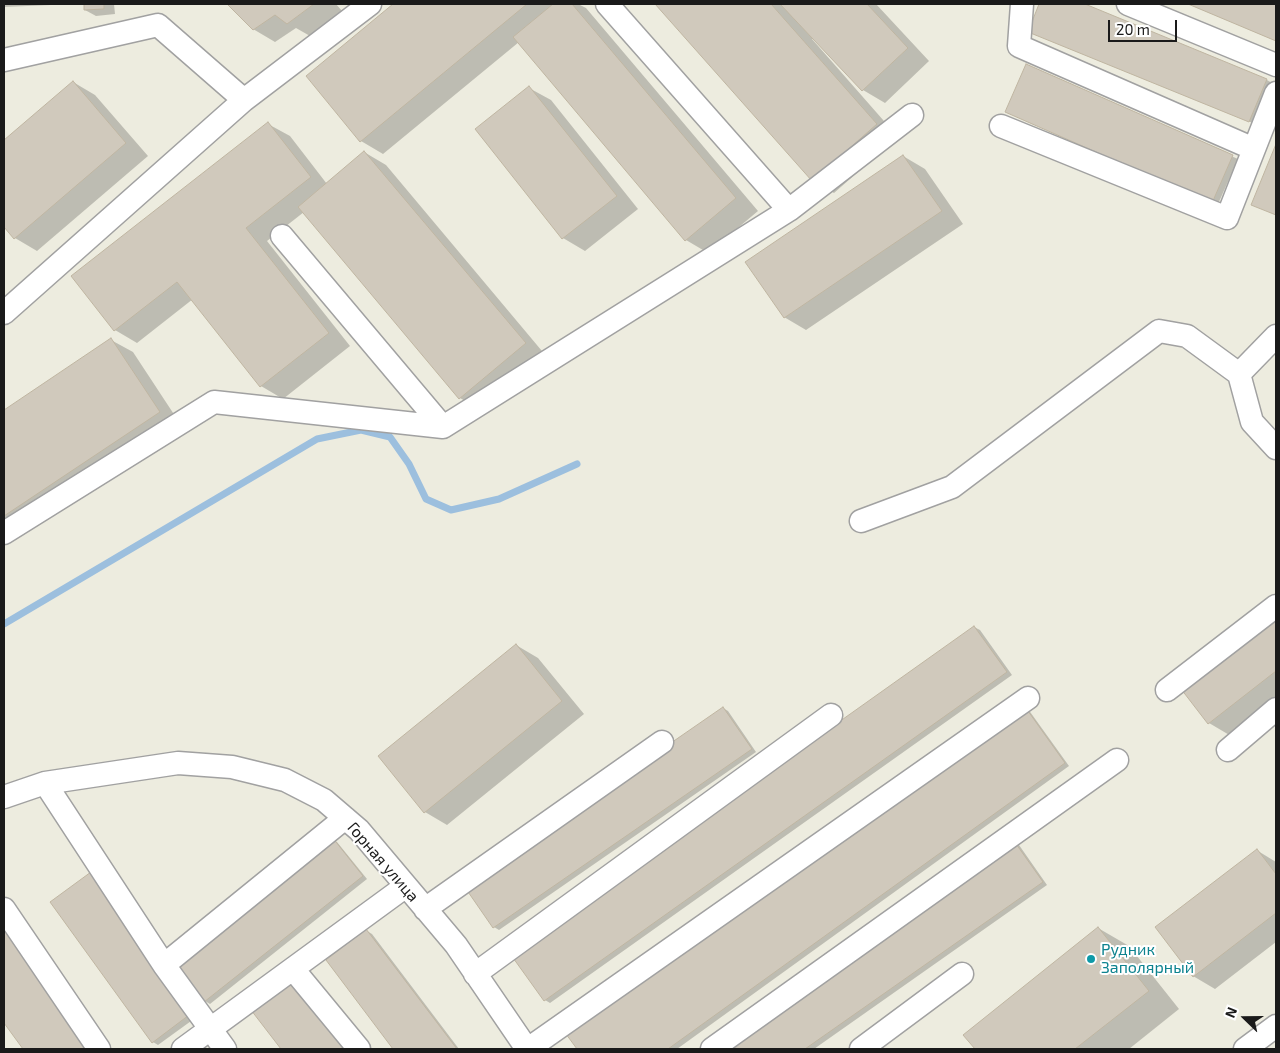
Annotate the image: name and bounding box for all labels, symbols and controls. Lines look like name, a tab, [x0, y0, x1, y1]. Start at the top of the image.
scale bar	[1110, 10, 1179, 42]
text: 20 m	[1116, 20, 1150, 38]
street label: Горная улица	[343, 818, 423, 906]
place label: Рудник Заполярный	[1101, 940, 1194, 978]
marker: Рудник Заполярный	[1085, 953, 1097, 965]
north arrow	[1220, 993, 1270, 1043]
text: N	[1221, 1004, 1240, 1020]

